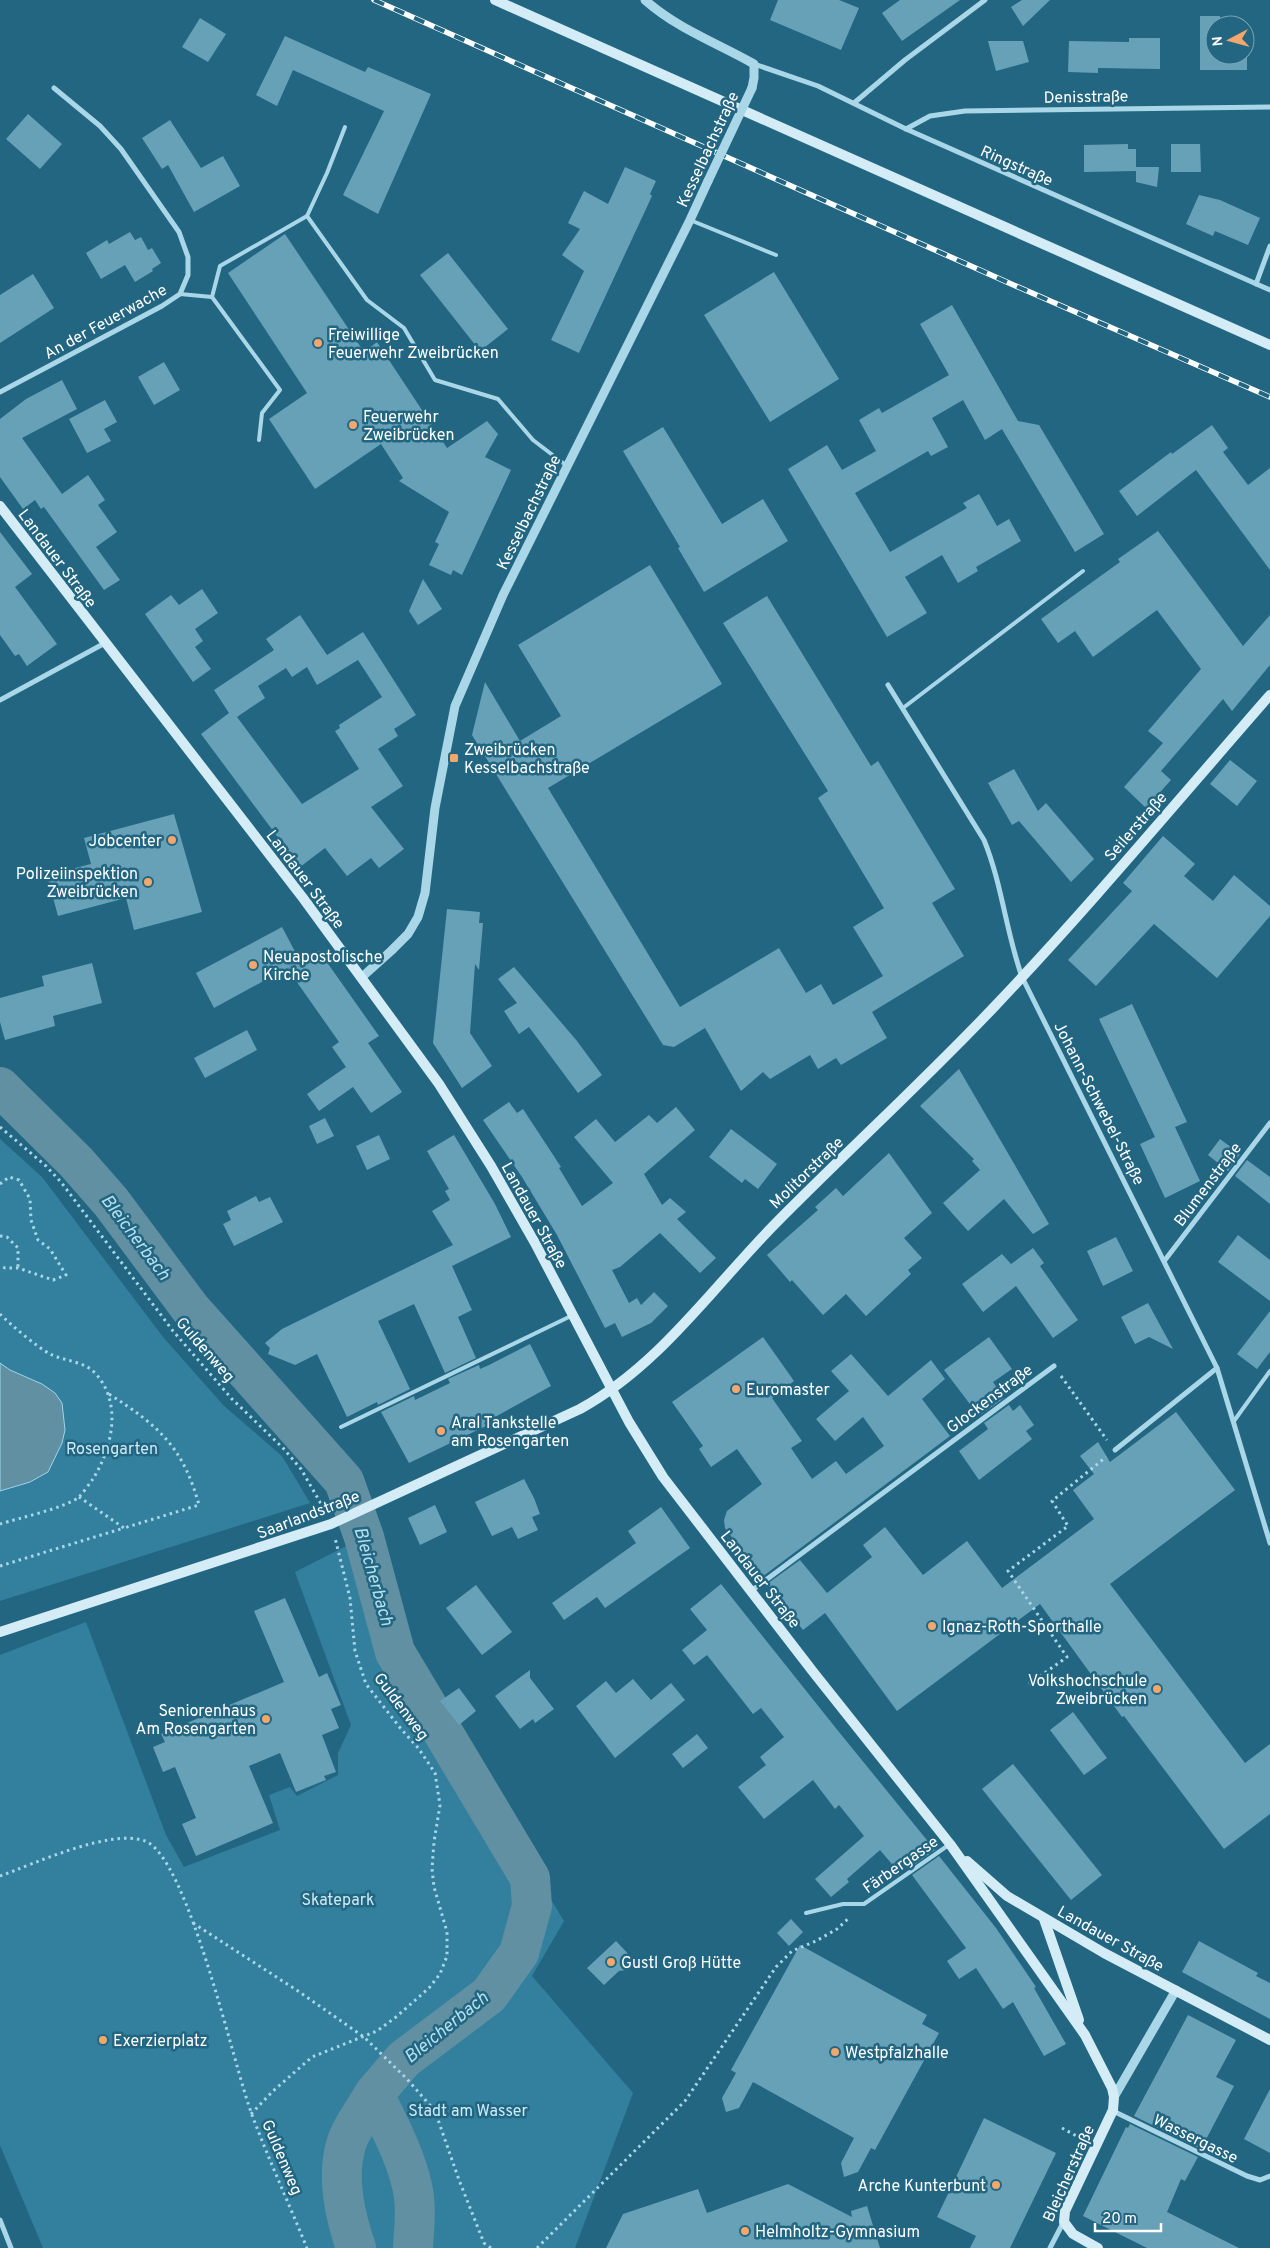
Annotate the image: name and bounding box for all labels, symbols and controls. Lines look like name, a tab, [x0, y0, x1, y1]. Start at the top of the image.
north arrow	[1205, 15, 1255, 65]
text: N	[1210, 35, 1228, 47]
street label: Denisstraße	[1044, 87, 1129, 109]
street label: Kesselbachstraße	[673, 89, 744, 211]
street label: Ringstraße	[977, 142, 1056, 192]
street label: An der Feuerwache	[41, 281, 171, 365]
place label: Freiwillige Feuerwehr Zweibrücken	[328, 326, 499, 364]
marker: Freiwillige Feuerwehr Zweibrücken	[312, 337, 324, 349]
place label: Feuerwehr Zweibrücken	[363, 408, 454, 446]
marker: Feuerwehr Zweibrücken	[347, 419, 359, 431]
street label: Kesselbachstraße	[493, 452, 566, 574]
street label: Landauer Straße	[13, 506, 100, 613]
place label: Zweibrücken Kesselbachstraße	[464, 741, 590, 779]
marker: Zweibrücken Kesselbachstraße	[448, 752, 460, 764]
street label: Seilerstraße	[1101, 788, 1172, 866]
street label: Landauer Straße	[261, 827, 348, 934]
place label: Jobcenter	[89, 832, 162, 852]
marker: Jobcenter	[166, 834, 178, 846]
place label: Polizeiinspektion Zweibrücken	[16, 865, 138, 903]
marker: Polizeiinspektion Zweibrücken	[142, 876, 154, 888]
place label: Neuapostolische Kirche	[263, 948, 382, 986]
marker: Neuapostolische Kirche	[247, 959, 259, 971]
street label: Johann-Schwebel-Straße	[1048, 1019, 1148, 1189]
street label: Molitorstraße	[766, 1133, 849, 1214]
street label: Blumenstraße	[1171, 1139, 1247, 1231]
street label: Landauer Straße	[496, 1159, 571, 1273]
water label: Bleicherbach	[95, 1190, 175, 1286]
street label: Guldenweg	[171, 1314, 238, 1387]
street label: Glockenstraße	[943, 1361, 1037, 1438]
place label: Euromaster	[746, 1381, 830, 1401]
marker: Euromaster	[730, 1383, 742, 1395]
place label: Aral Tankstelle am Rosengarten	[451, 1414, 569, 1452]
marker: Aral Tankstelle am Rosengarten	[435, 1425, 447, 1437]
park label: Rosengarten	[66, 1440, 158, 1460]
street label: Saarlandstraße	[255, 1487, 363, 1545]
water label: Bleicherbach	[347, 1524, 398, 1629]
street label: Landauer Straße	[715, 1527, 804, 1633]
place label: Ignaz-Roth-Sporthalle	[942, 1618, 1102, 1638]
marker: Ignaz-Roth-Sporthalle	[926, 1620, 938, 1632]
street label: Guldenweg	[368, 1669, 432, 1745]
place label: Volkshochschule Zweibrücken	[1028, 1672, 1147, 1710]
marker: Volkshochschule Zweibrücken	[1151, 1683, 1163, 1695]
place label: Seniorenhaus Am Rosengarten	[136, 1702, 256, 1740]
marker: Seniorenhaus Am Rosengarten	[260, 1713, 272, 1725]
street label: Färbergasse	[860, 1832, 943, 1899]
park label: Skatepark	[301, 1891, 375, 1911]
street label: Landauer Straße	[1053, 1902, 1167, 1977]
place label: Gustl Groß Hütte	[621, 1954, 741, 1974]
marker: Gustl Groß Hütte	[605, 1956, 617, 1968]
water label: Bleicherbach	[400, 1987, 494, 2069]
place label: Exerzierplatz	[113, 2032, 208, 2052]
marker: Exerzierplatz	[97, 2034, 109, 2046]
place label: Westpfalzhalle	[845, 2044, 949, 2064]
marker: Westpfalzhalle	[829, 2046, 841, 2058]
park label: Stadt am Wasser	[408, 2102, 528, 2122]
street label: Wassergasse	[1149, 2111, 1241, 2169]
street label: Guldenweg	[256, 2117, 306, 2199]
street label: Bleicherstraße	[1040, 2122, 1100, 2225]
place label: Arche Kunterbunt	[858, 2177, 986, 2197]
marker: Arche Kunterbunt	[990, 2179, 1002, 2191]
scale bar	[1095, 2200, 1161, 2232]
text: 20 m	[1102, 2210, 1137, 2229]
place label: Helmholtz-Gymnasium	[755, 2223, 920, 2243]
marker: Helmholtz-Gymnasium	[739, 2225, 751, 2237]

